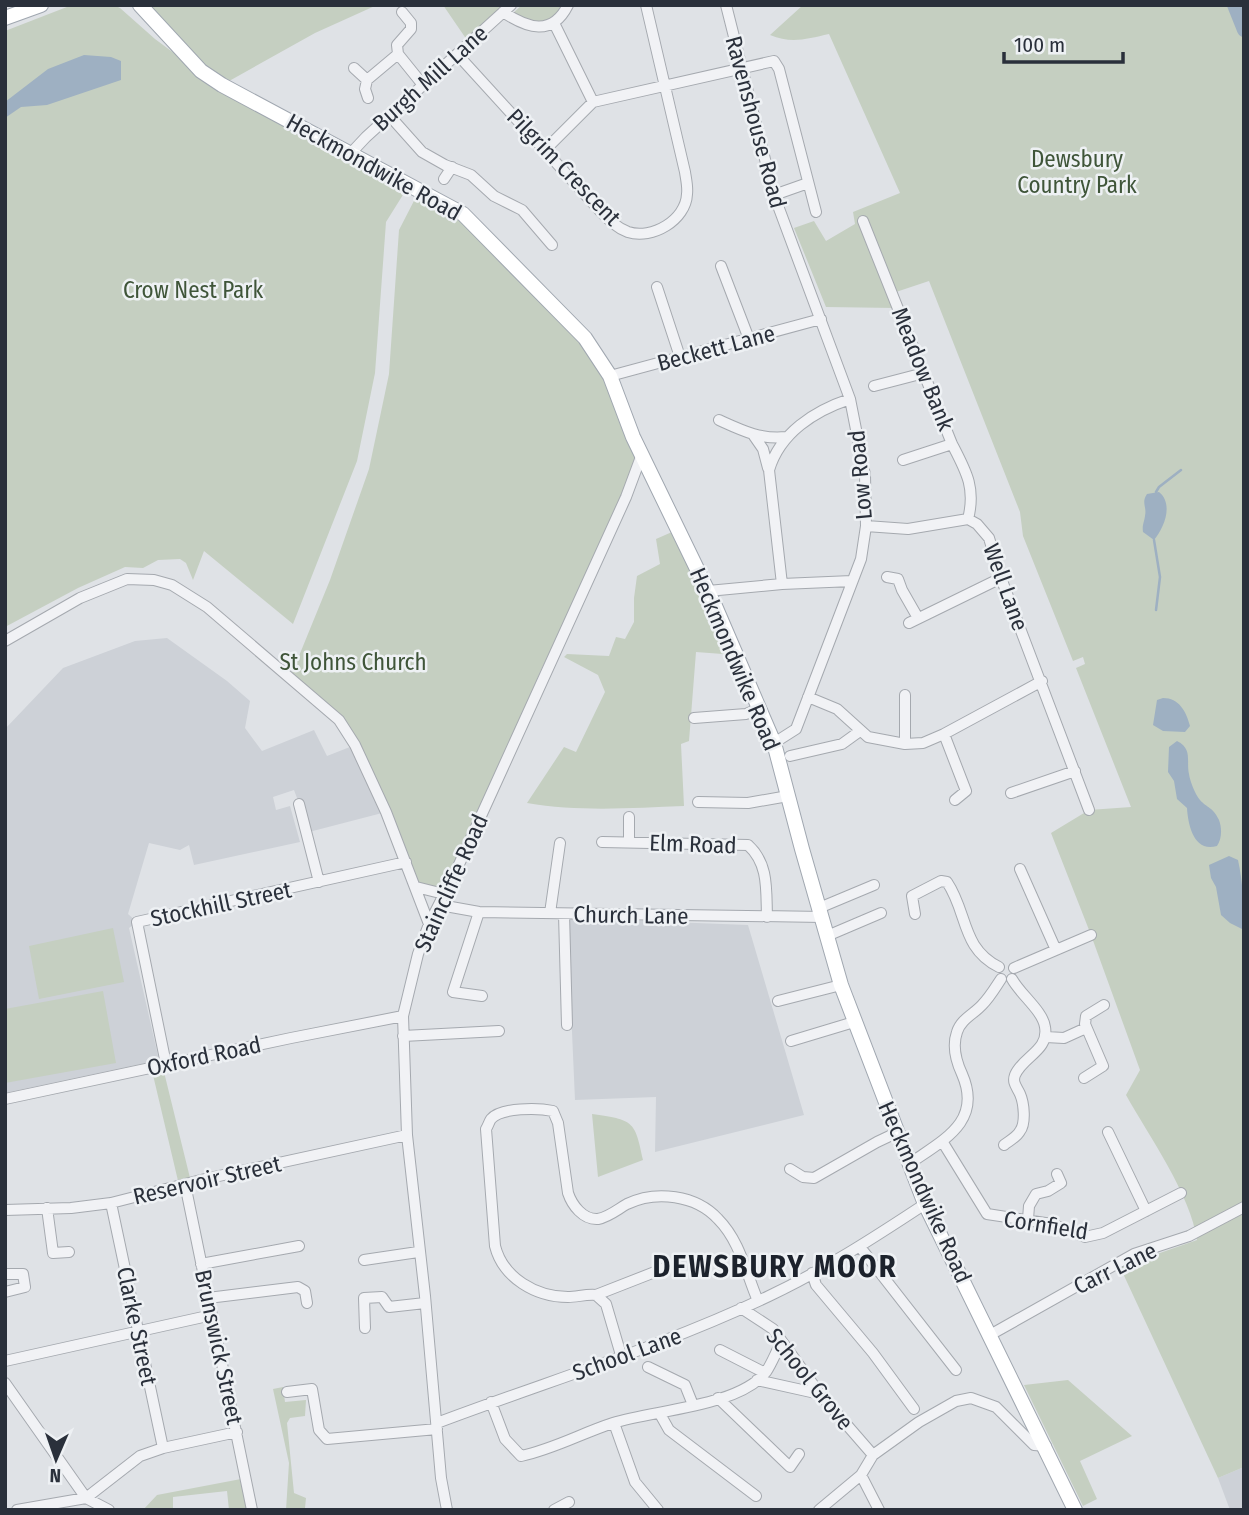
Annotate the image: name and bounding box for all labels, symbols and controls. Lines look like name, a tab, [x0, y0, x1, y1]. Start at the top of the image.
street label: Burgh Mill Lane	[367, 19, 493, 137]
scale bar	[1004, 21, 1123, 65]
text: 100 m	[1014, 32, 1065, 58]
street label: Ravenshouse Road	[720, 33, 792, 211]
street label: Pilgrim Crescent	[501, 103, 627, 232]
street label: Heckmondwike Road	[282, 107, 466, 227]
park label: Dewsbury Country Park	[1017, 145, 1137, 199]
park label: Crow Nest Park	[123, 276, 263, 304]
street label: Meadow Bank	[886, 303, 961, 435]
street label: Beckett Lane	[654, 319, 778, 377]
street label: Low Road	[842, 429, 878, 521]
street label: Well Lane	[977, 540, 1035, 634]
street label: Heckmondwike Road	[684, 563, 786, 755]
park label: St Johns Church	[279, 648, 427, 676]
street label: Staincliffe Road	[408, 810, 494, 956]
street label: Elm Road	[649, 828, 737, 860]
street label: Stockhill Street	[148, 875, 294, 933]
street label: Church Lane	[573, 900, 689, 930]
street label: Oxford Road	[144, 1030, 264, 1082]
street label: Heckmondwike Road	[872, 1097, 978, 1287]
street label: Reservoir Street	[130, 1149, 284, 1211]
street label: Cornfield	[1002, 1205, 1090, 1245]
street label: Carr Lane	[1069, 1236, 1161, 1300]
district label: DEWSBURY MOOR	[652, 1249, 898, 1285]
street label: Clarke Street	[111, 1264, 163, 1388]
street label: Brunswick Street	[189, 1267, 249, 1428]
street label: School Lane	[569, 1321, 685, 1387]
street label: School Grove	[760, 1322, 860, 1436]
north arrow	[21, 1424, 91, 1494]
text: N	[49, 1464, 62, 1487]

